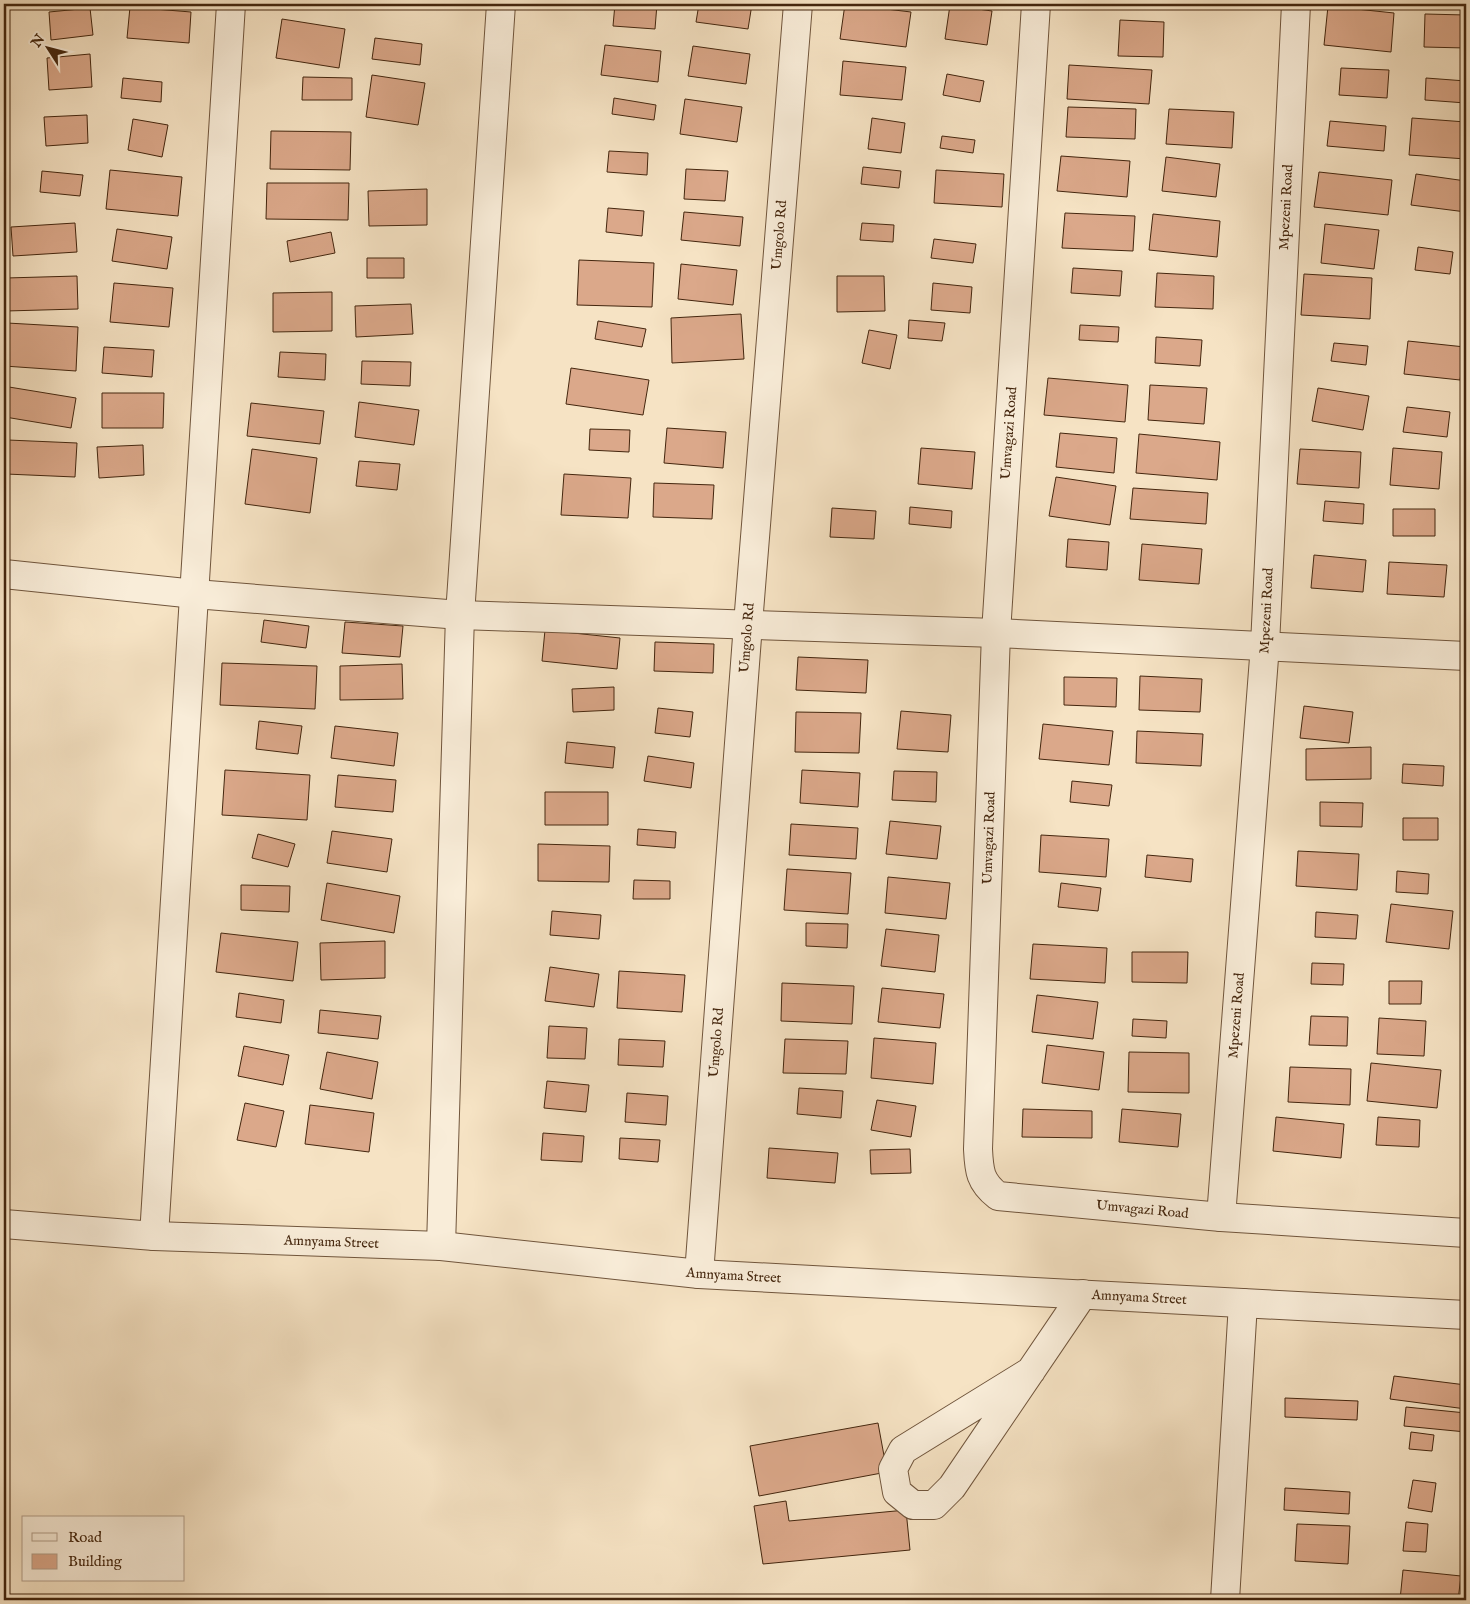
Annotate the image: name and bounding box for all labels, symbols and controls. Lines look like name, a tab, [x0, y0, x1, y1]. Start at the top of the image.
north arrow	[22, 22, 72, 72]
text: N	[27, 31, 49, 52]
street label: Mpezeni Road	[1275, 163, 1297, 251]
street label: Umgolo Rd	[768, 199, 791, 271]
street label: Umvagazi Road	[997, 385, 1021, 480]
street label: Mpezeni Road	[1255, 567, 1278, 654]
street label: Umgolo Rd	[735, 602, 759, 673]
street label: Umvagazi Road	[978, 791, 1000, 885]
street label: Mpezeni Road	[1224, 971, 1249, 1059]
street label: Umgolo Rd	[705, 1007, 728, 1078]
street label: Umvagazi Road	[1095, 1196, 1190, 1223]
street label: Amnyama Street	[282, 1231, 380, 1253]
street label: Amnyama Street	[684, 1264, 782, 1287]
street label: Amnyama Street	[1090, 1286, 1187, 1309]
legend	[22, 1516, 185, 1582]
text: Road	[68, 1528, 103, 1547]
text: Building	[68, 1552, 123, 1571]

